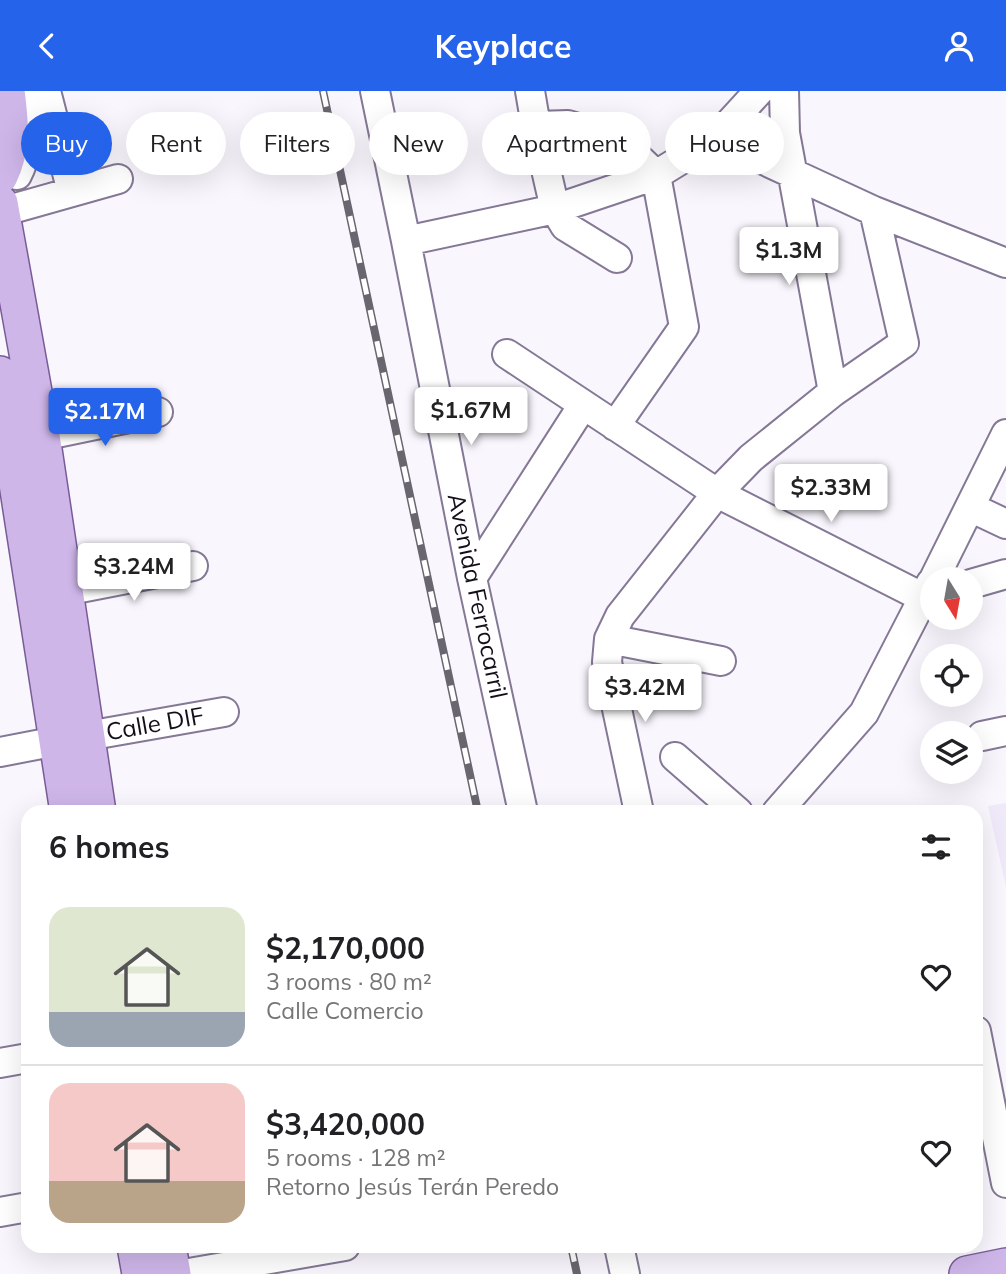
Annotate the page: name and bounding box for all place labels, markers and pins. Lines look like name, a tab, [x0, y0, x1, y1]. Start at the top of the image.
pin: $1.3M	[740, 227, 838, 287]
pin: $1.67M	[414, 387, 528, 447]
pin: $2.17M	[48, 389, 162, 448]
pin: $2.33M	[774, 465, 888, 524]
pin: $3.24M	[77, 543, 191, 603]
pin: $3.42M	[588, 665, 702, 724]

